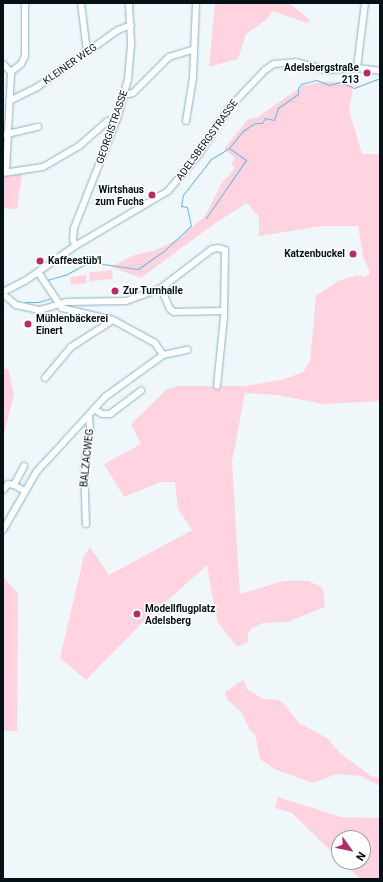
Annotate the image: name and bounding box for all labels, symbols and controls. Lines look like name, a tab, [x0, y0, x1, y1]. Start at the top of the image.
street label: KLEINER WEG	[41, 41, 99, 87]
place label: Adelsbergstraße 213	[284, 61, 359, 84]
marker: Adelsbergstraße 213	[362, 68, 372, 78]
street label: GEORGISTRASSE	[94, 89, 130, 165]
street label: ADELSBERGSTRASSE	[174, 97, 240, 183]
place label: Wirtshaus zum Fuchs	[95, 183, 144, 206]
marker: Wirtshaus zum Fuchs	[147, 190, 157, 200]
place label: Katzenbuckel	[284, 248, 345, 260]
marker: Katzenbuckel	[348, 249, 358, 259]
place label: Kaffeestüb'l	[48, 255, 101, 267]
marker: Kaffeestüb'l	[35, 256, 45, 266]
place label: Zur Turnhalle	[123, 285, 183, 297]
marker: Zur Turnhalle	[110, 286, 120, 296]
place label: Mühlenbäckerei Einert	[36, 312, 108, 336]
marker: Mühlenbäckerei Einert	[23, 319, 33, 329]
street label: BALZACWEG	[78, 428, 96, 488]
place label: Modellflugplatz Adelsberg	[145, 602, 215, 626]
marker: Modellflugplatz Adelsberg	[132, 609, 142, 619]
north arrow	[331, 830, 371, 870]
text: N	[353, 849, 368, 863]

